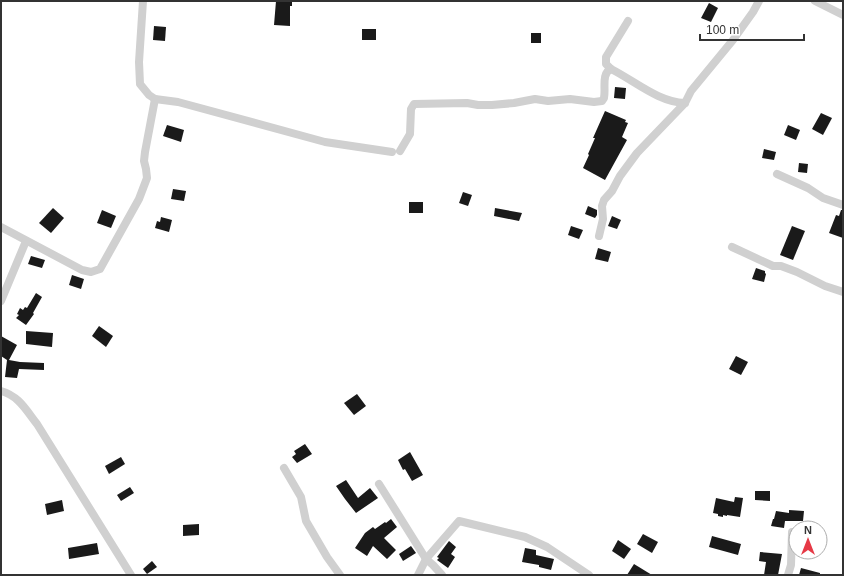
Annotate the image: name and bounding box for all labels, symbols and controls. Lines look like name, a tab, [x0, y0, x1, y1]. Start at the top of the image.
scale bar	[700, 16, 804, 42]
text: 100 m	[706, 23, 739, 37]
north arrow	[788, 520, 828, 560]
text: N	[804, 524, 812, 536]

